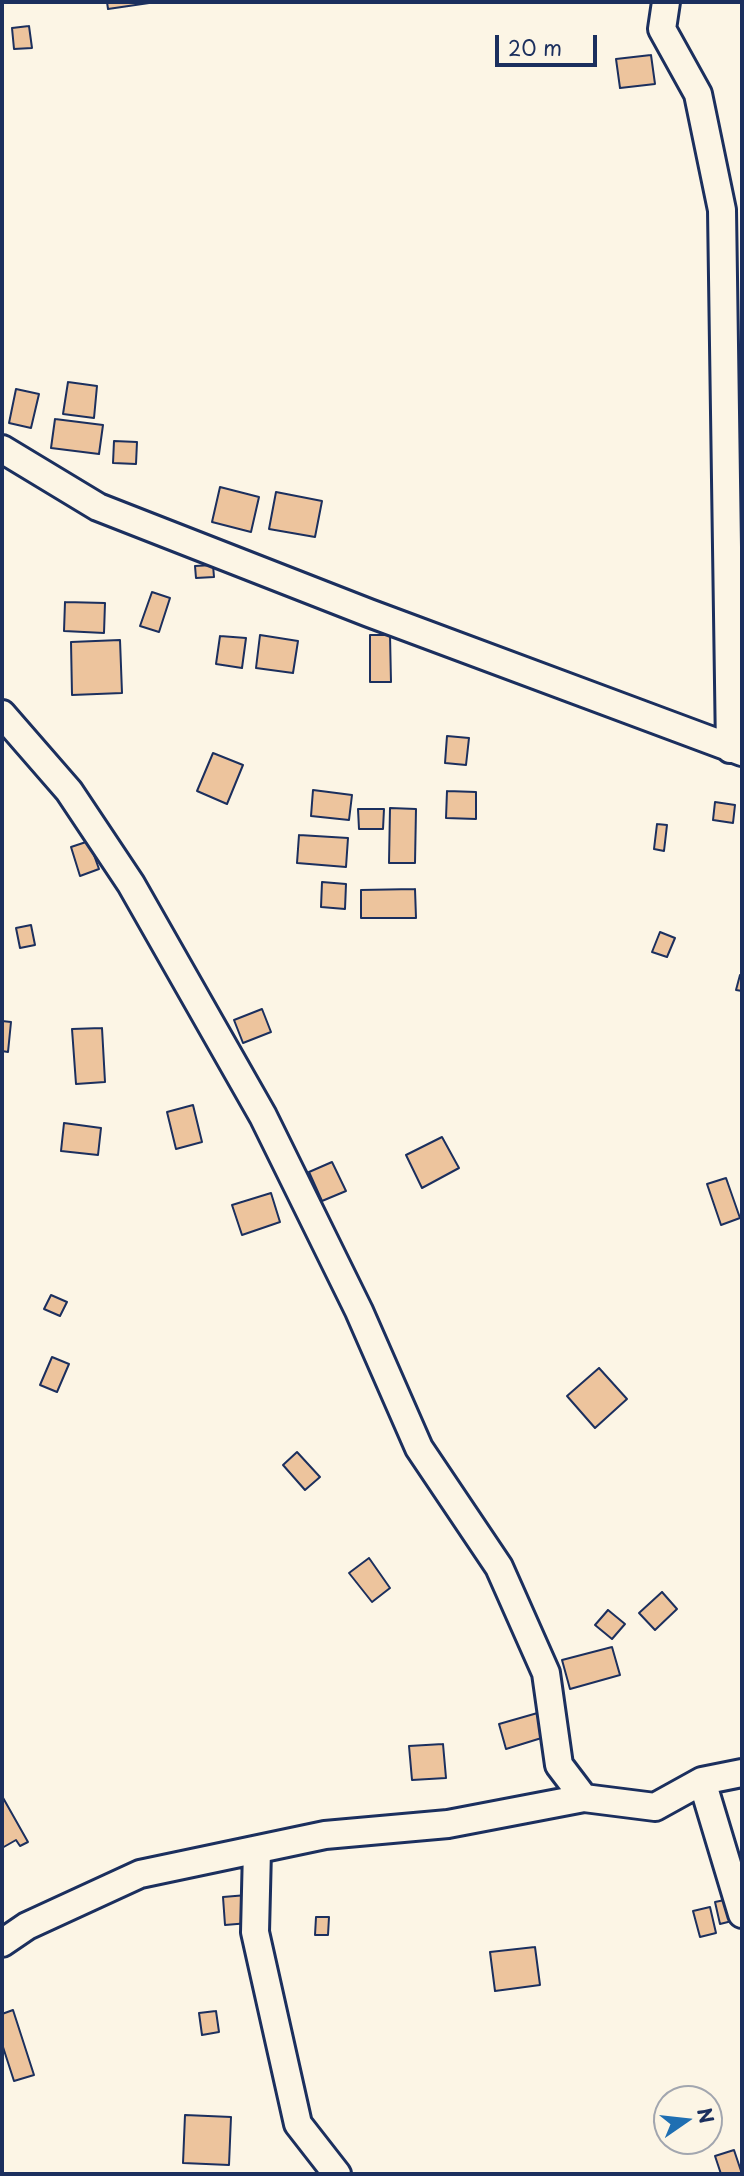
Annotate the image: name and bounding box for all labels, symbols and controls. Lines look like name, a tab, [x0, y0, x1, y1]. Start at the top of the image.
scale bar	[499, 21, 600, 65]
text: 20 m	[508, 31, 562, 63]
north arrow	[653, 2085, 723, 2155]
text: N	[691, 2105, 722, 2126]

